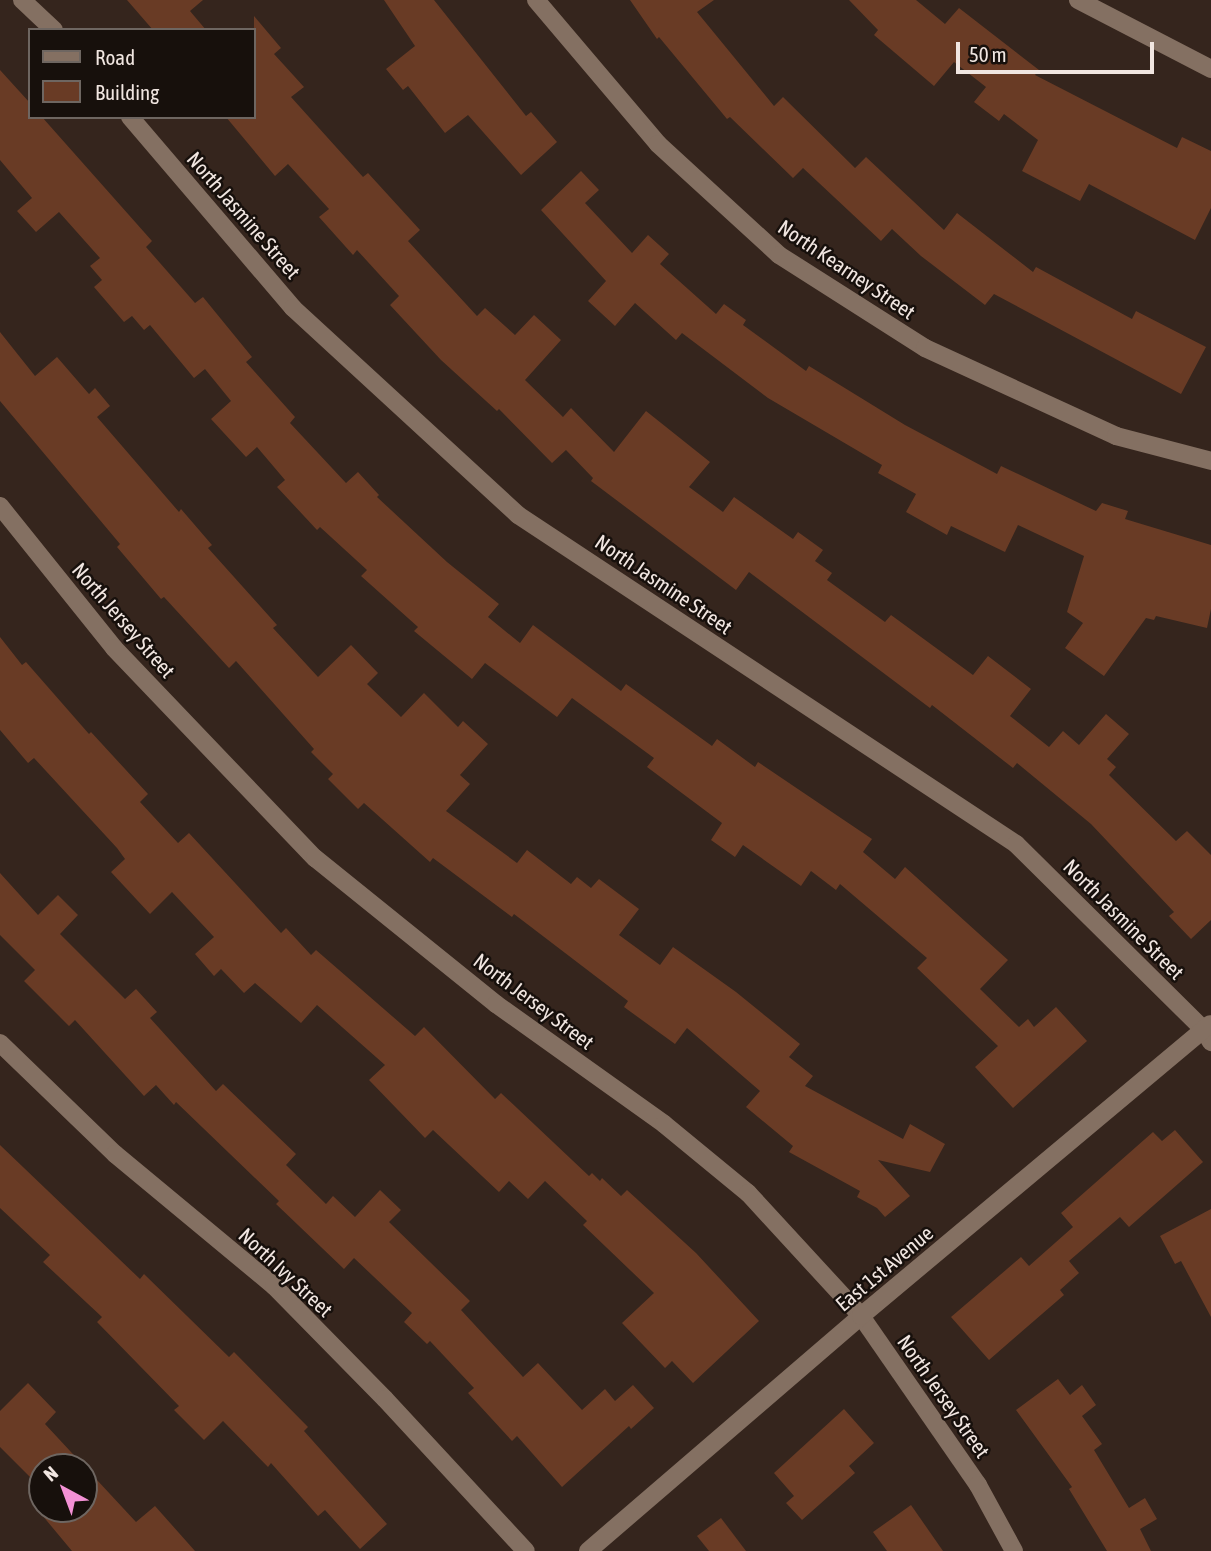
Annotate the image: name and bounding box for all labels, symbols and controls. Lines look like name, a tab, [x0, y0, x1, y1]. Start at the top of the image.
legend	[28, 28, 256, 119]
scale bar	[959, 28, 1157, 72]
text: 50 m	[969, 42, 1007, 66]
text: Road	[95, 45, 135, 69]
text: Building	[95, 80, 159, 104]
street label: North Jasmine Street	[182, 146, 306, 284]
street label: North Kearney Street	[774, 214, 920, 324]
street label: North Jasmine Street	[591, 529, 737, 639]
street label: North Jersey Street	[67, 557, 181, 683]
street label: North Jasmine Street	[1059, 854, 1189, 984]
street label: North Jersey Street	[469, 948, 599, 1054]
street label: East 1st Avenue	[830, 1220, 938, 1316]
street label: North Ivy Street	[234, 1222, 338, 1322]
street label: North Jersey Street	[892, 1330, 996, 1462]
north arrow	[28, 1453, 98, 1523]
text: N	[39, 1462, 62, 1486]

